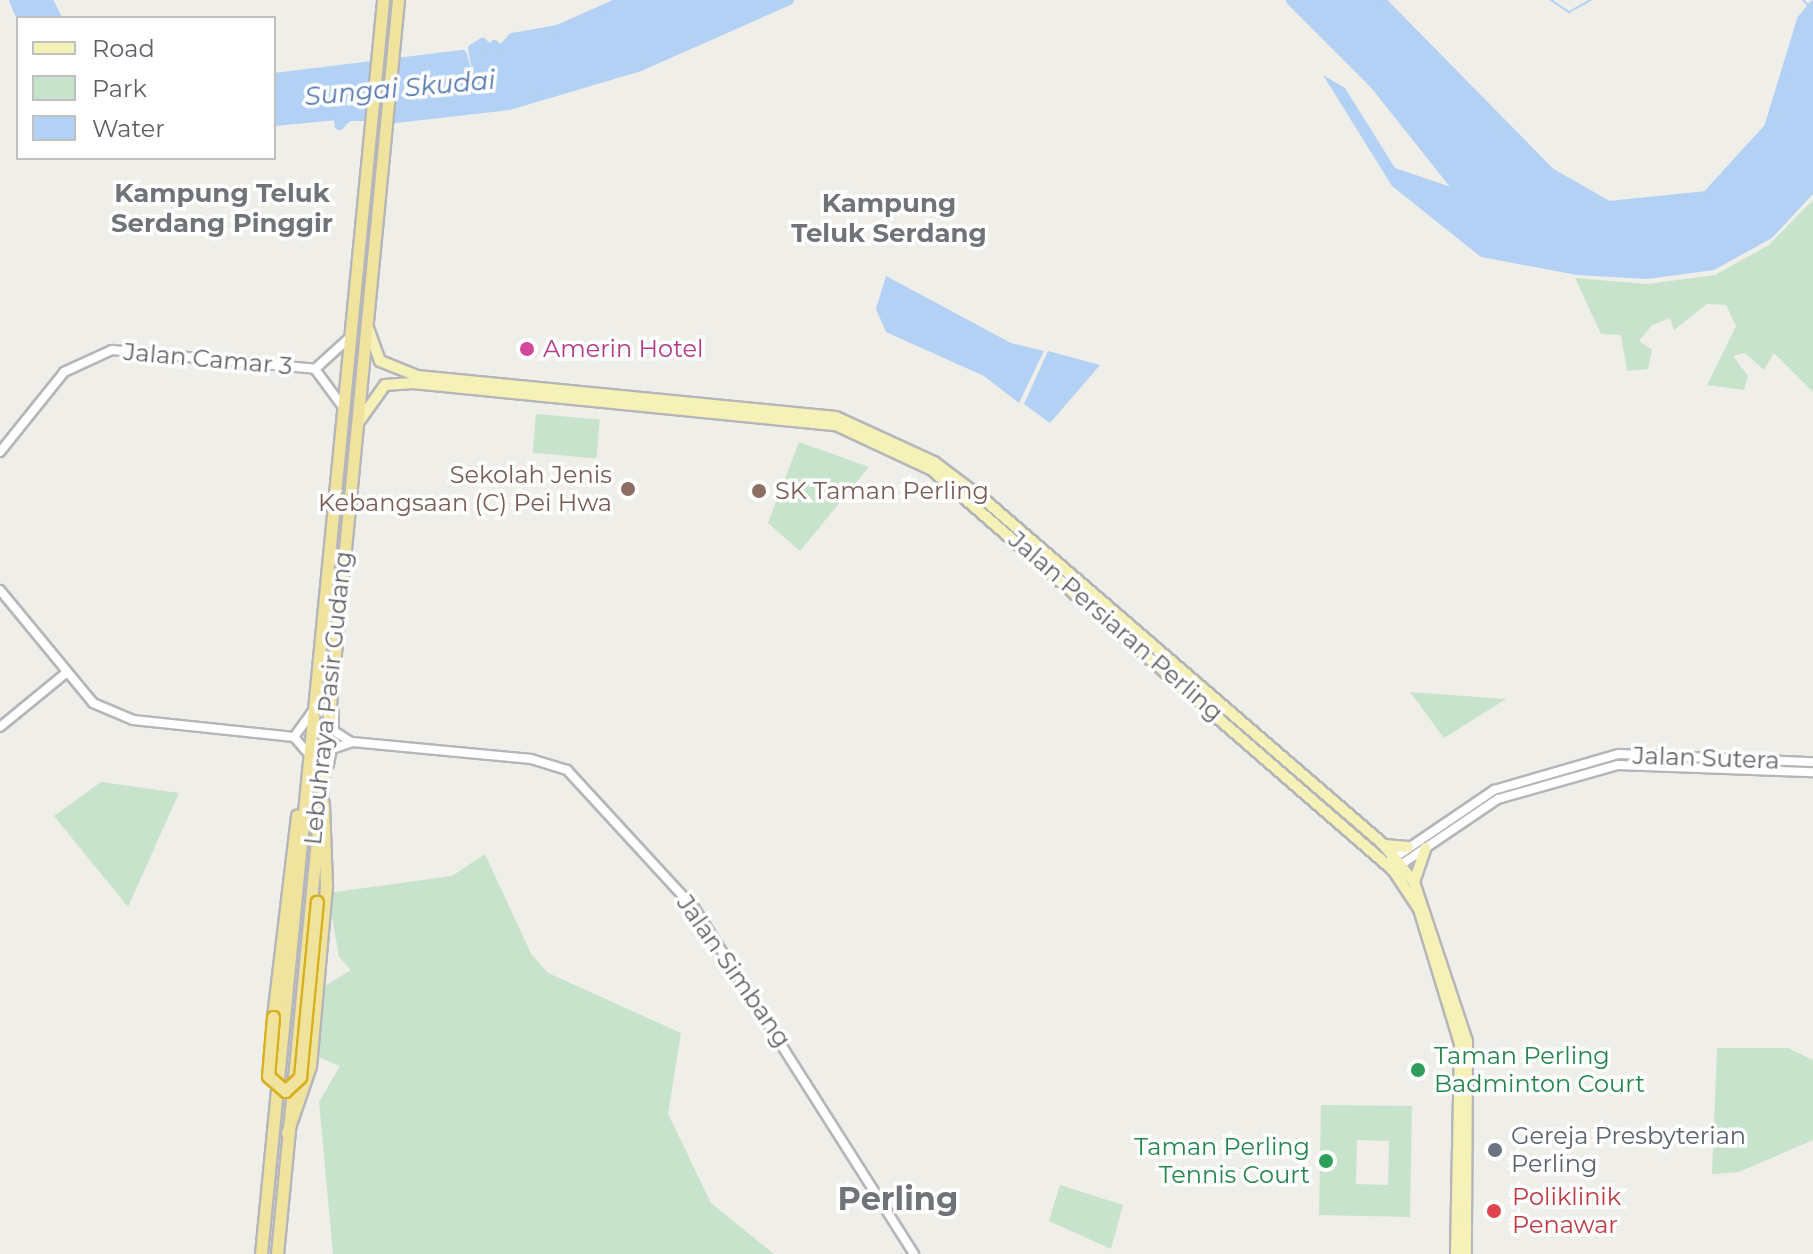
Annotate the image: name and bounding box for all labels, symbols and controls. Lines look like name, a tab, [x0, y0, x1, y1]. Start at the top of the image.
legend	[16, 16, 276, 160]
text: Road	[92, 34, 155, 63]
water label: Sungai Skudai	[303, 65, 497, 113]
text: Park	[92, 74, 147, 103]
text: Water	[92, 114, 165, 143]
district label: Kampung Teluk Serdang Pinggir	[111, 178, 333, 240]
district label: Kampung Teluk Serdang	[791, 188, 987, 250]
place label: Amerin Hotel	[543, 335, 703, 363]
street label: Jalan Camar 3	[122, 337, 294, 381]
marker: Amerin Hotel	[518, 340, 536, 358]
place label: Sekolah Jenis Kebangsaan (C) Pei Hwa	[318, 461, 612, 517]
place label: SK Taman Perling	[775, 477, 989, 505]
marker: Sekolah Jenis Kebangsaan (C) Pei Hwa	[619, 480, 637, 498]
marker: SK Taman Perling	[750, 482, 768, 500]
street label: Jalan Persiaran Perling	[1003, 525, 1229, 727]
street label: Lebuhraya Pasir Gudang	[298, 550, 358, 846]
street label: Jalan Sutera	[1632, 741, 1780, 775]
street label: Jalan Simbang	[671, 889, 797, 1053]
place label: Taman Perling Badminton Court	[1434, 1042, 1645, 1098]
marker: Taman Perling Badminton Court	[1409, 1061, 1427, 1079]
place label: Gereja Presbyterian Perling	[1511, 1122, 1746, 1178]
place label: Taman Perling Tennis Court	[1134, 1133, 1310, 1189]
marker: Gereja Presbyterian Perling	[1486, 1141, 1504, 1159]
marker: Taman Perling Tennis Court	[1317, 1152, 1335, 1170]
district label: Perling	[838, 1180, 958, 1218]
place label: Poliklinik Penawar	[1512, 1183, 1621, 1239]
marker: Poliklinik Penawar	[1483, 1200, 1505, 1222]

